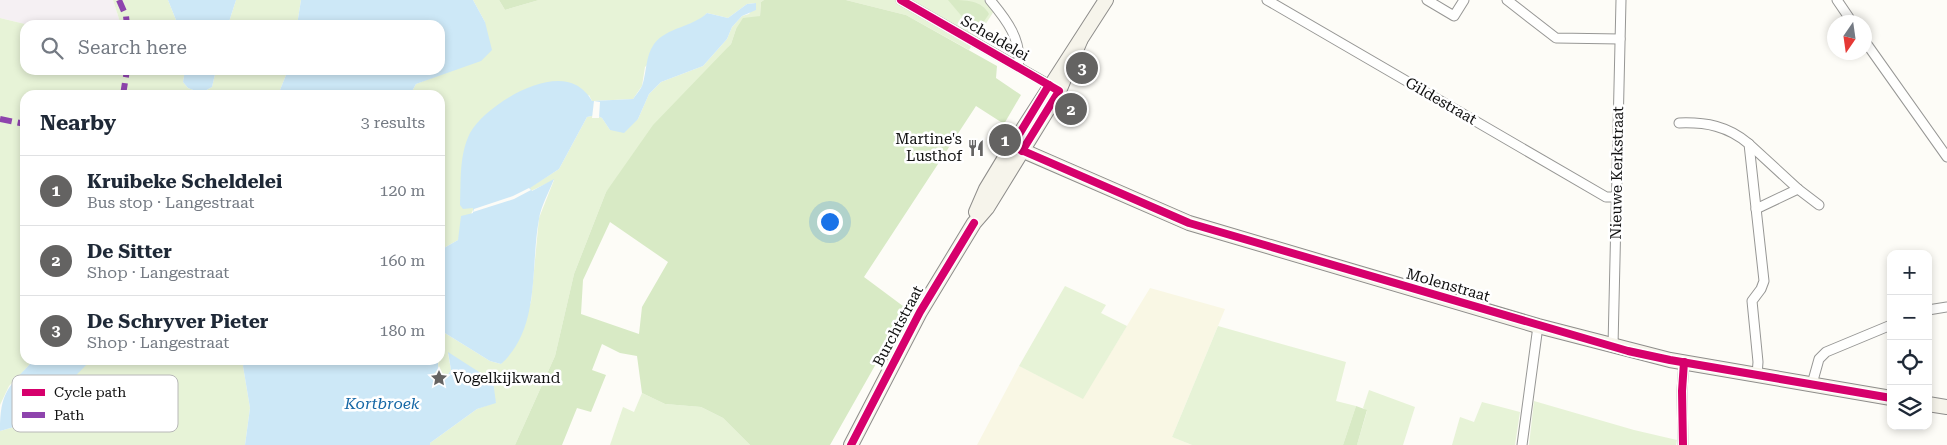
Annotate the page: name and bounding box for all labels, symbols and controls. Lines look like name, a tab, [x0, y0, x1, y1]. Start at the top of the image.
street label: Scheldelei	[958, 11, 1032, 65]
north arrow	[1827, 15, 1872, 60]
search box	[20, 20, 445, 75]
icon: search	[38, 34, 66, 62]
text: Search here	[78, 36, 187, 59]
pin: 3	[1066, 49, 1098, 87]
street label: Gildestraat	[1402, 73, 1480, 129]
pin: 2	[1055, 90, 1087, 128]
street label: Nieuwe Kerkstraat	[1607, 106, 1627, 240]
text: Nearby	[40, 111, 116, 135]
text: 3 results	[361, 113, 425, 132]
pin: 1	[989, 121, 1021, 159]
place label: Martine's Lusthof	[895, 130, 963, 165]
restaurant icon: Martine's Lusthof	[966, 138, 986, 158]
text: Kruibeke Scheldelei	[87, 170, 282, 193]
text: 1	[52, 181, 60, 200]
text: 120 m	[379, 181, 425, 200]
text: Bus stop · Langestraat	[87, 193, 255, 212]
your location	[817, 209, 843, 235]
text: De Sitter	[87, 240, 172, 263]
map controls	[1887, 250, 1932, 430]
button: +	[1887, 250, 1932, 295]
text: 2	[52, 251, 60, 270]
text: 160 m	[379, 251, 425, 270]
text: Shop · Langestraat	[87, 263, 229, 282]
street label: Molenstraat	[1404, 264, 1492, 306]
street label: Burchtstraat	[869, 282, 927, 370]
button: −	[1887, 295, 1932, 340]
text: De Schryver Pieter	[87, 310, 268, 333]
text: 3	[52, 321, 60, 340]
text: 180 m	[379, 321, 425, 340]
text: Shop · Langestraat	[87, 333, 229, 352]
button: locate	[1887, 340, 1932, 385]
place icon: Vogelkijkwand	[429, 368, 449, 388]
place label: Vogelkijkwand	[453, 369, 561, 387]
legend	[12, 375, 178, 432]
text: Cycle path	[54, 384, 126, 400]
button: layers	[1887, 385, 1932, 430]
water label: Kortbroek	[344, 394, 420, 413]
text: Path	[54, 407, 84, 423]

